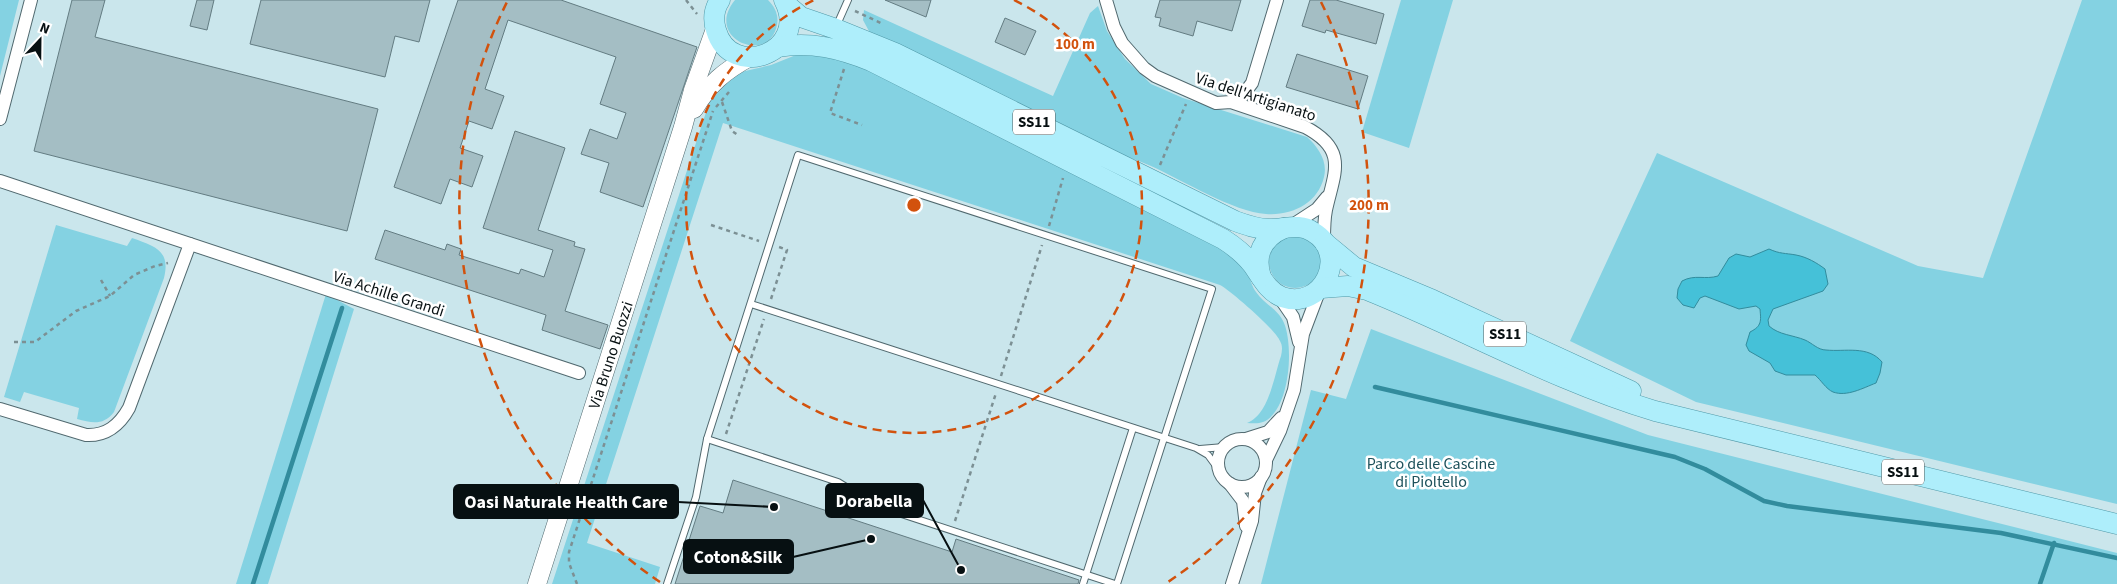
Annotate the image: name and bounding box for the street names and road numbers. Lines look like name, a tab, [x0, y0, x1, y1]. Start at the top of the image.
street label: Via dell'Artigianato	[1193, 67, 1319, 127]
road number: SS11	[1013, 110, 1055, 134]
street label: Via Achille Grandi	[330, 266, 447, 322]
street label: Via Bruno Buozzi	[583, 299, 639, 412]
road number: SS11	[1484, 322, 1526, 346]
road number: SS11	[1882, 460, 1924, 484]

